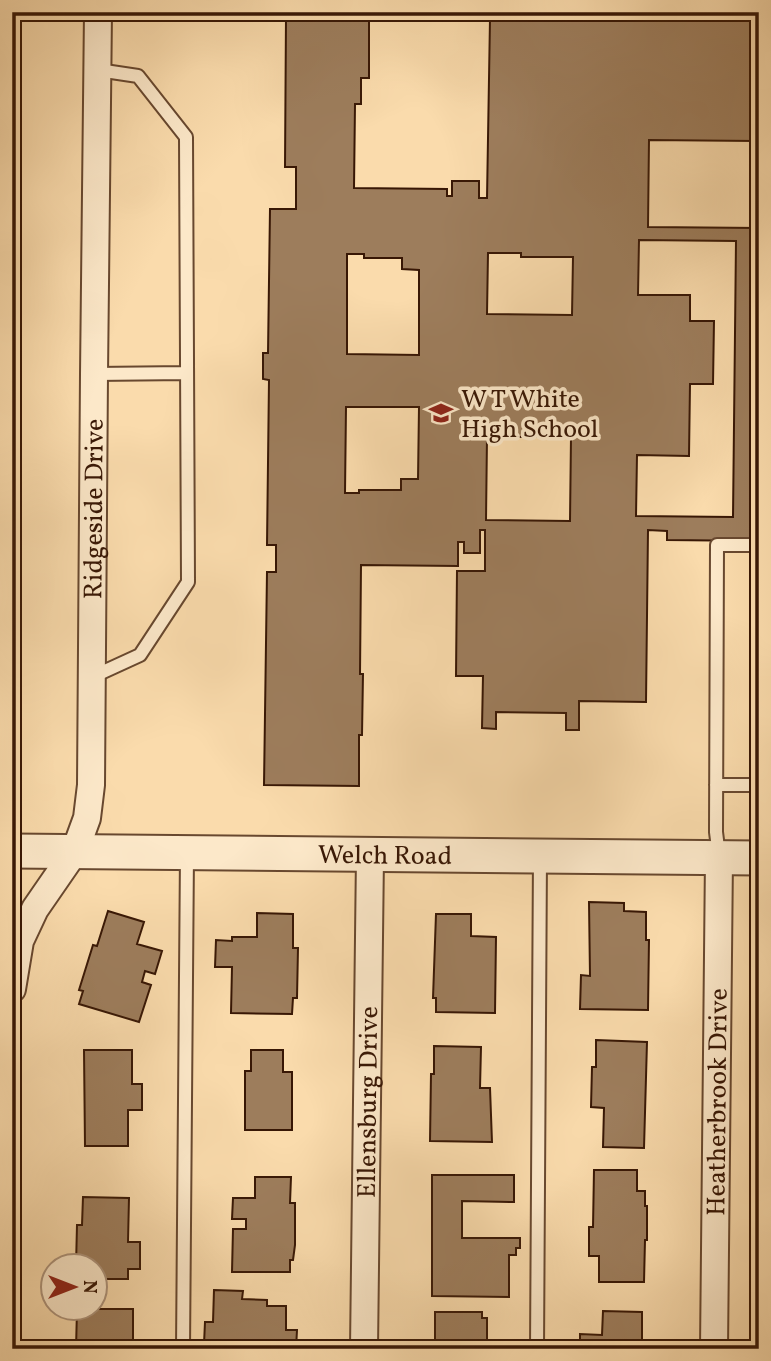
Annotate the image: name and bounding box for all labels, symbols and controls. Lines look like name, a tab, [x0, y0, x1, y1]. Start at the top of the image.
place label: W T White High School	[461, 382, 598, 448]
school or university icon: W T White High School	[427, 399, 455, 427]
street label: Ridgeside Drive	[76, 418, 114, 599]
street label: Welch Road	[318, 838, 452, 875]
street label: Heatherbrook Drive	[699, 988, 738, 1216]
street label: Ellensburg Drive	[350, 1006, 388, 1198]
north arrow	[38, 1252, 108, 1322]
text: N	[76, 1280, 102, 1294]

